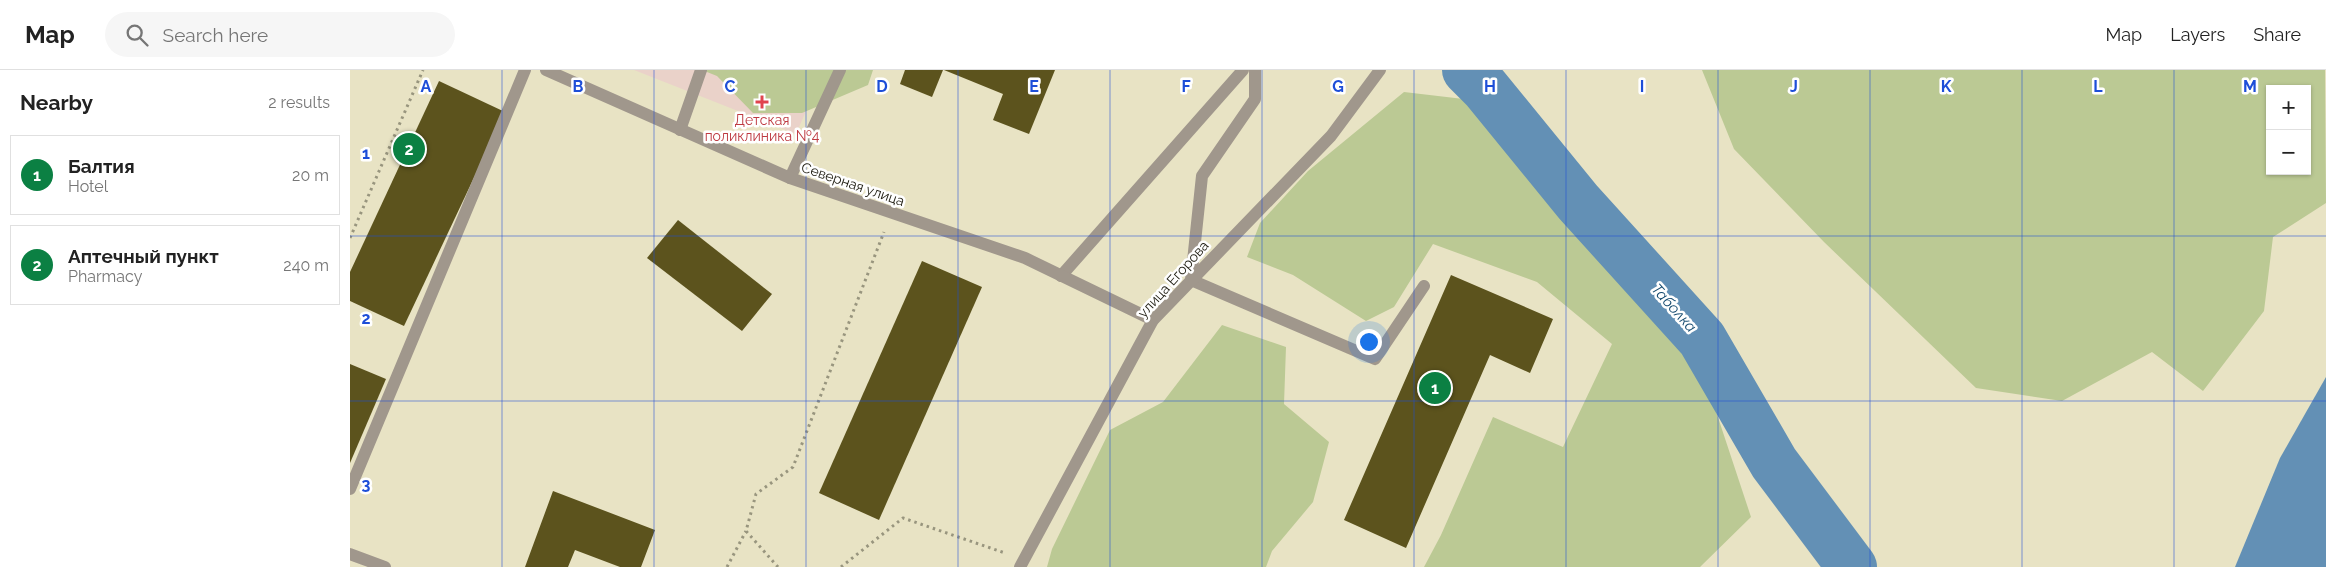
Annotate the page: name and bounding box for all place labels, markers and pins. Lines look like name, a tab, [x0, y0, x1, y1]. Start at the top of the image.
marker: Детская поликлиника №4	[755, 95, 769, 109]
place label: Детская поликлиника №4	[705, 112, 820, 144]
pin: 2	[393, 130, 425, 168]
pin: 1	[1419, 369, 1451, 407]

